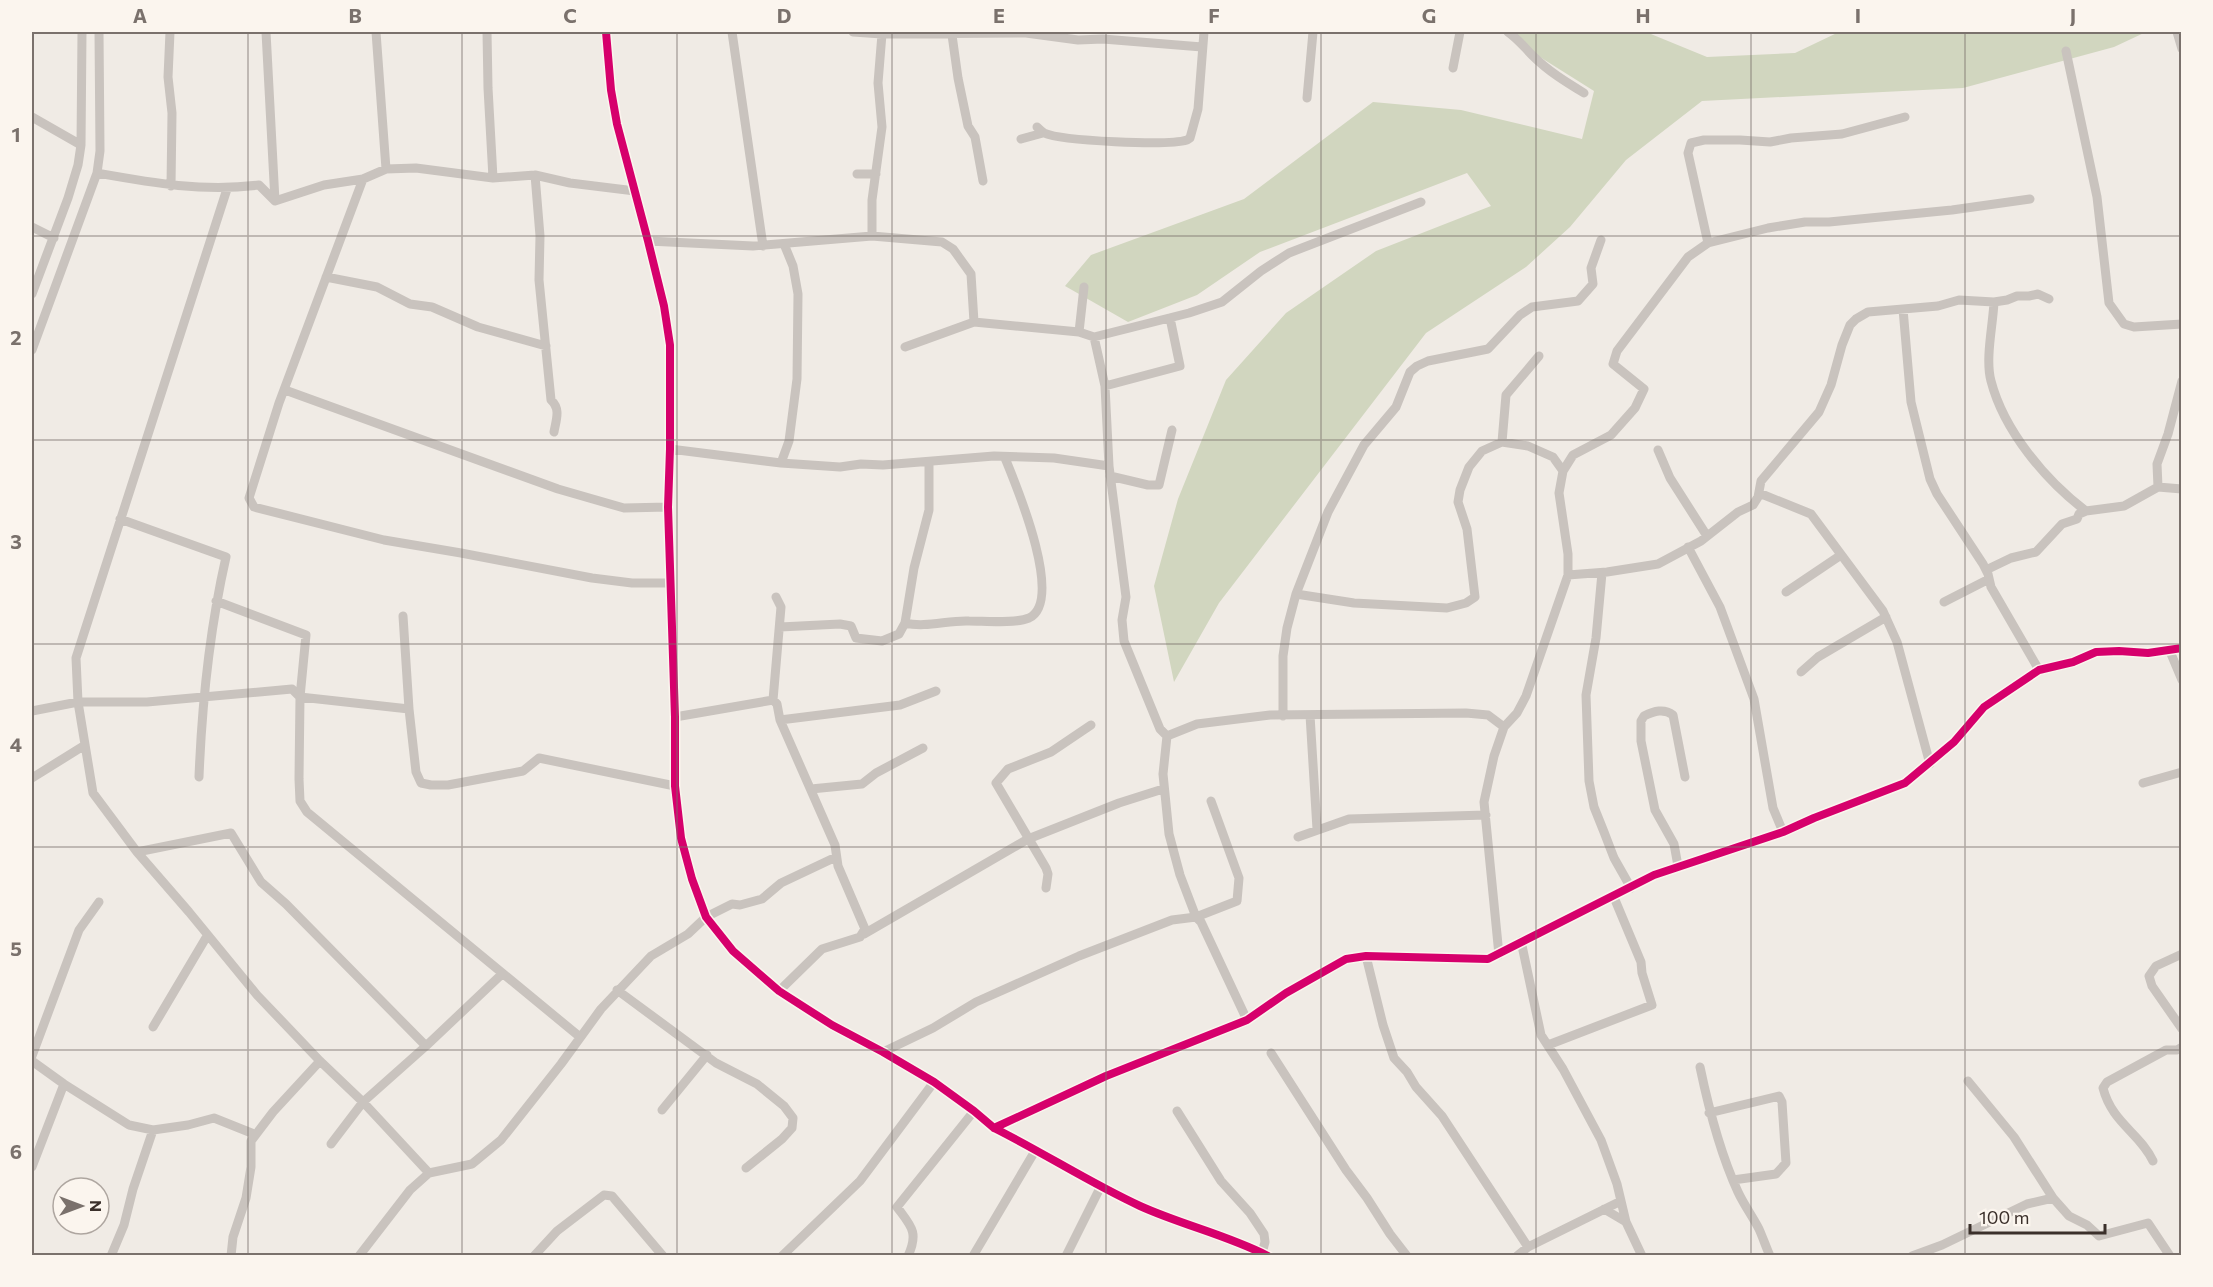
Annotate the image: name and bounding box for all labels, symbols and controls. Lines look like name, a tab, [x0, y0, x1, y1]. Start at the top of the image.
text: A	[133, 3, 147, 27]
text: B	[348, 3, 362, 27]
text: C	[563, 3, 577, 27]
text: D	[777, 3, 791, 27]
text: E	[993, 3, 1005, 27]
text: F	[1208, 3, 1220, 27]
text: G	[1422, 3, 1436, 27]
text: H	[1636, 3, 1651, 27]
text: I	[1855, 3, 1861, 27]
text: J	[2070, 3, 2076, 27]
text: 1	[11, 122, 21, 146]
text: 2	[10, 325, 22, 349]
text: 3	[10, 529, 22, 553]
text: 4	[10, 732, 22, 756]
text: 5	[10, 936, 22, 960]
text: 6	[10, 1139, 22, 1163]
north arrow	[51, 1176, 111, 1236]
scale bar	[1970, 1197, 2105, 1235]
text: N	[87, 1200, 106, 1212]
text: 100 m	[1979, 1206, 2029, 1228]

